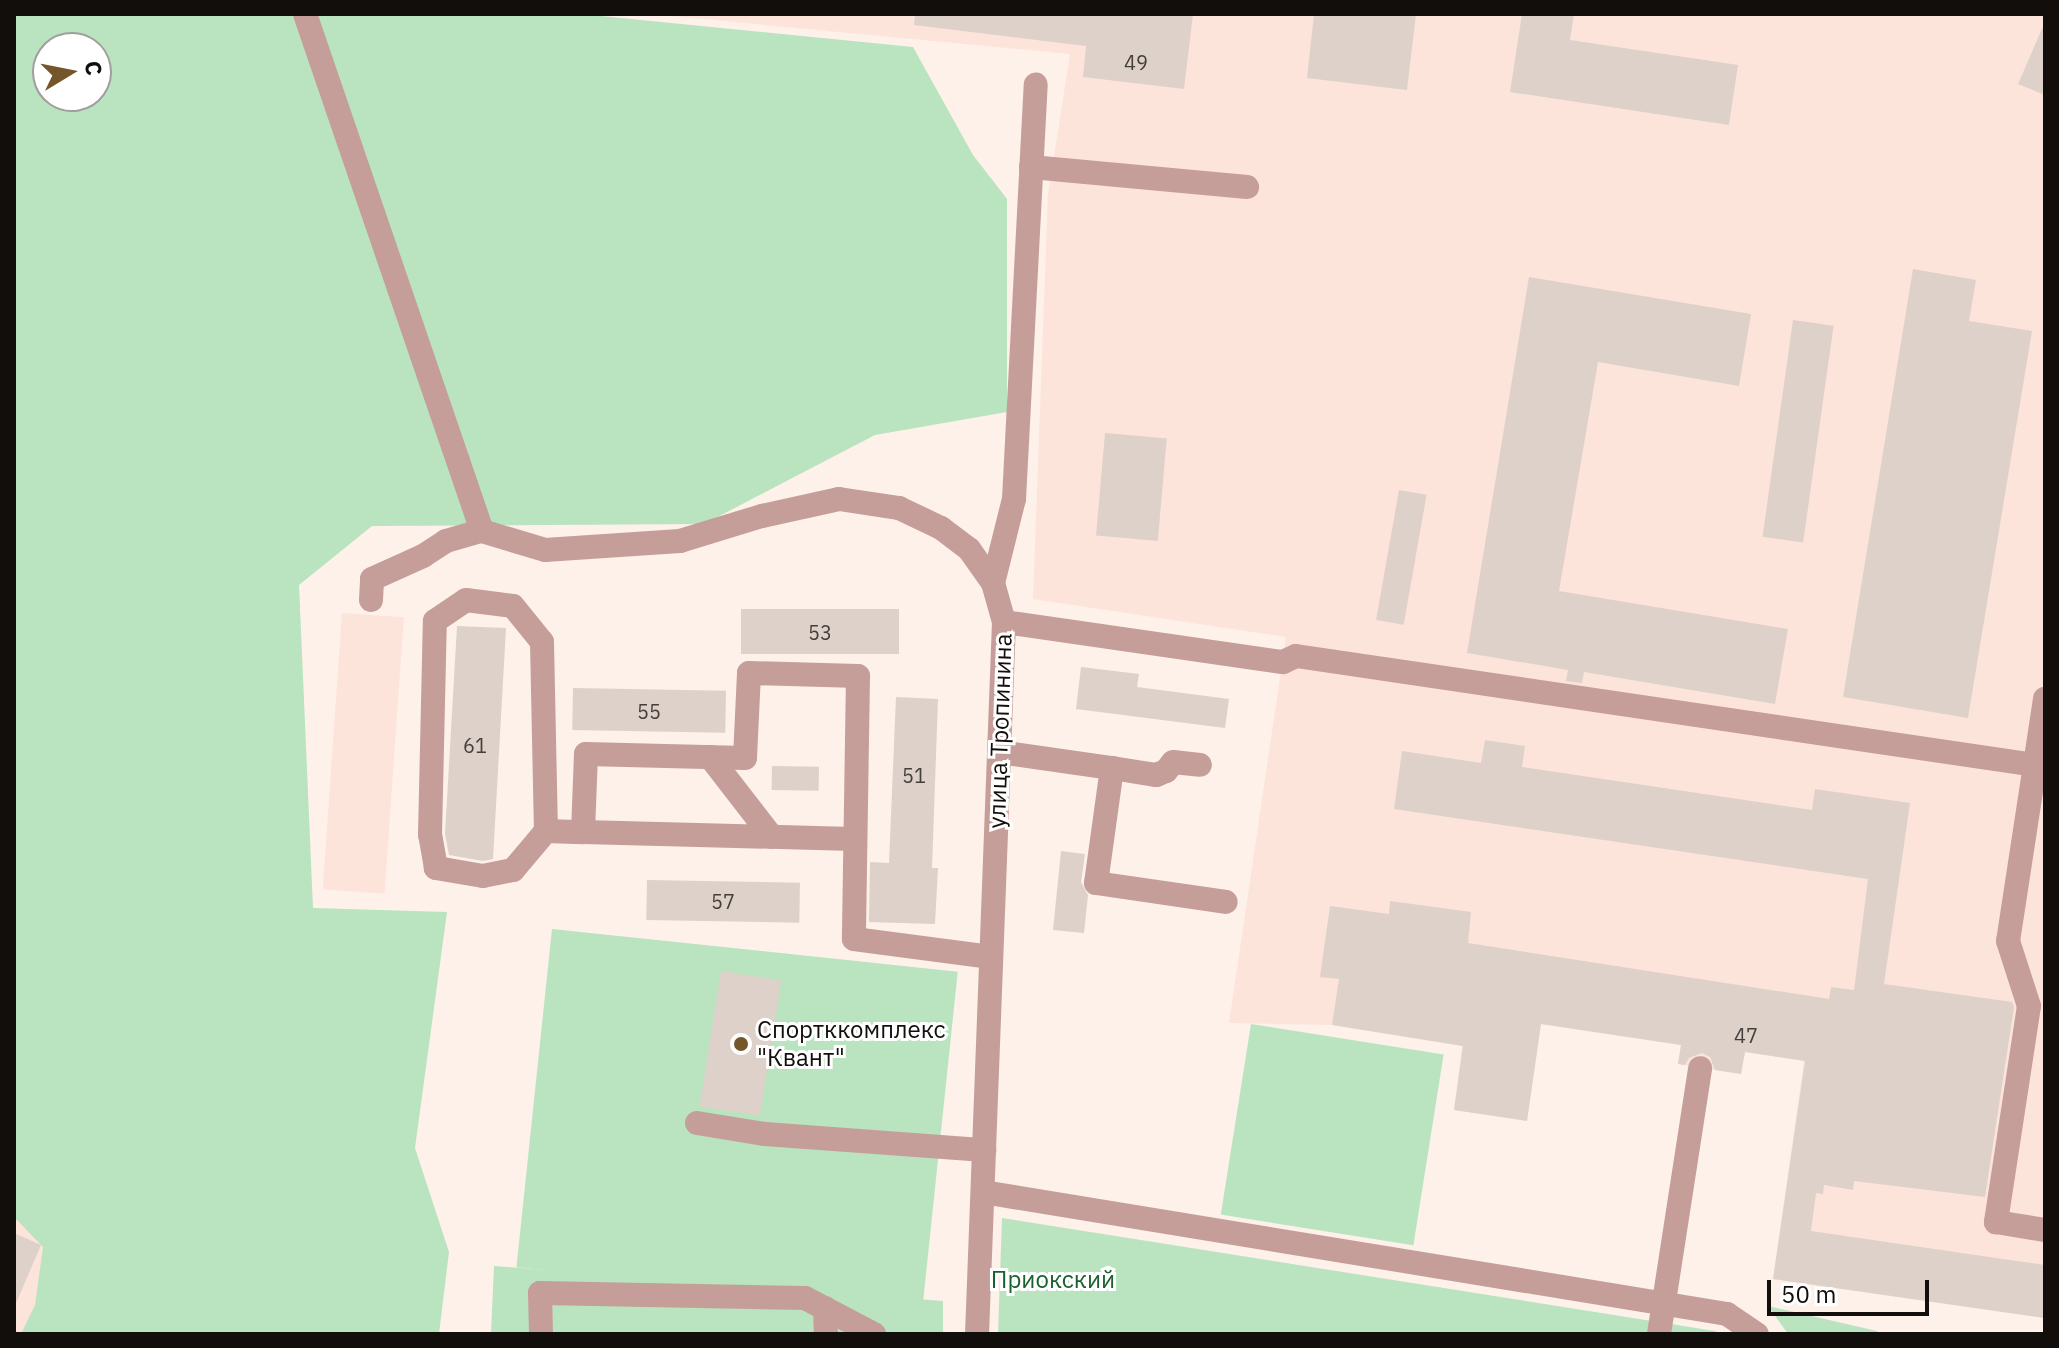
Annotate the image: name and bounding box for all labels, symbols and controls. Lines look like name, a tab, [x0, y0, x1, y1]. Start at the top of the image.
north arrow	[32, 32, 112, 112]
house number: 49	[1124, 50, 1148, 74]
text: С	[79, 59, 110, 78]
house number: 53	[808, 620, 832, 644]
street label: улица Тропинина	[982, 633, 1018, 829]
house number: 55	[637, 699, 661, 723]
house number: 61	[463, 733, 487, 757]
house number: 51	[902, 763, 926, 787]
house number: 57	[711, 889, 735, 913]
place label: Спортккомплекс "Квант"	[757, 1016, 946, 1072]
house number: 47	[1734, 1023, 1758, 1047]
marker: Спортккомплекс "Квант"	[732, 1035, 750, 1053]
scale bar	[1771, 1264, 1933, 1314]
park label: Приокский	[991, 1266, 1115, 1294]
text: 50 m	[1781, 1278, 1836, 1310]

